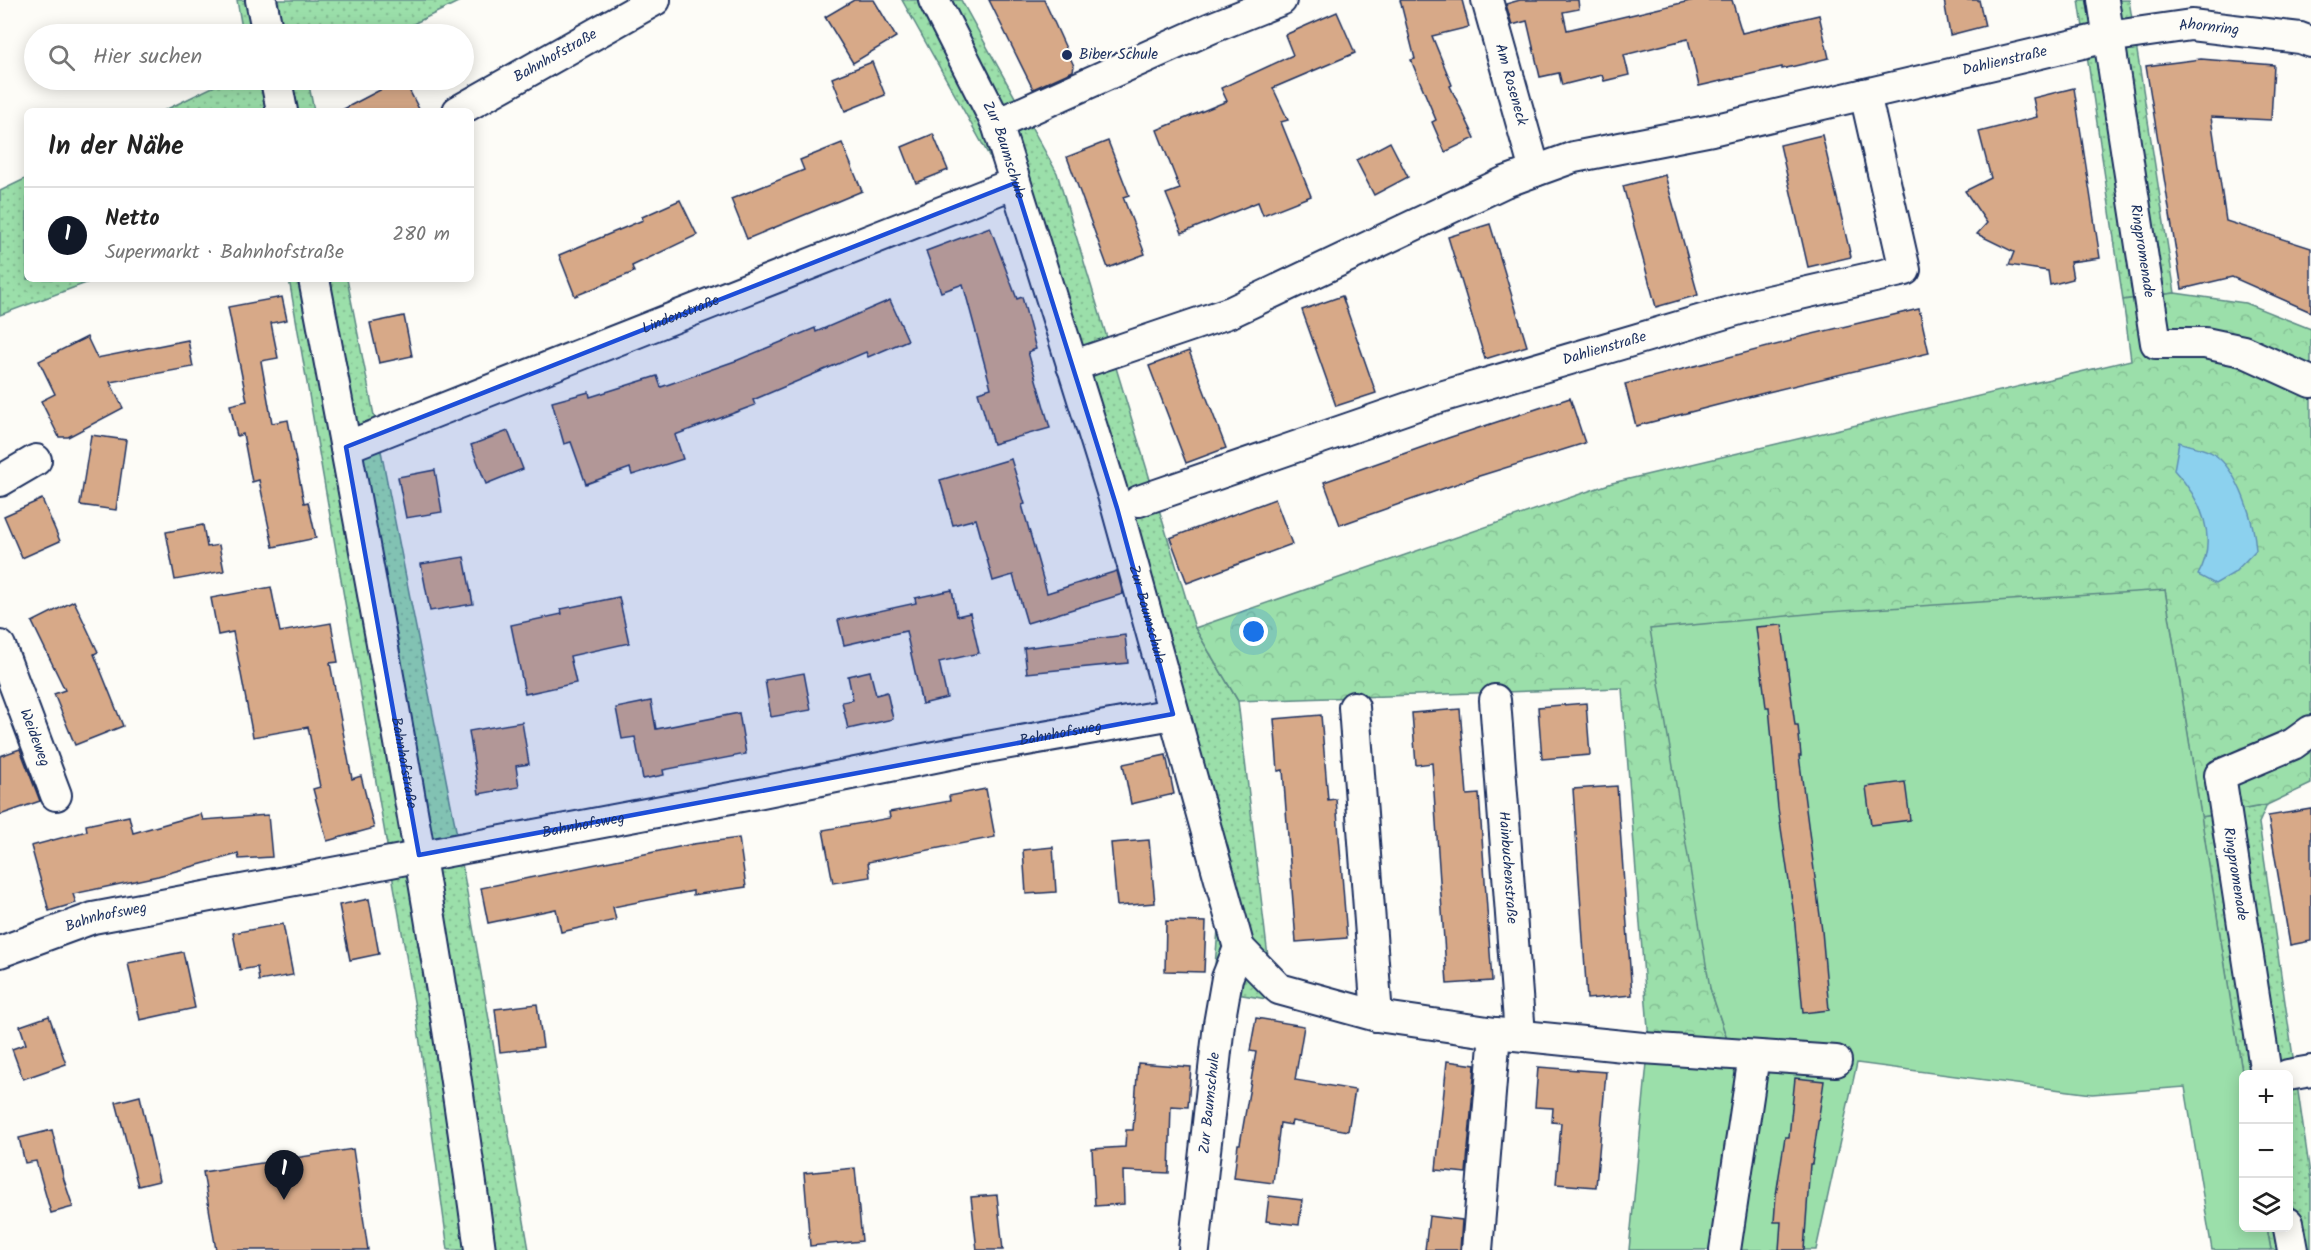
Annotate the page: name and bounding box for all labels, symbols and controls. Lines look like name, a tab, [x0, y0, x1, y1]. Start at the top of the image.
street label: Ahornring	[2177, 13, 2241, 43]
street label: Bahnhofstraße	[509, 23, 602, 89]
search box	[24, 24, 474, 90]
text: Hier suchen	[93, 40, 202, 75]
street label: Dahlienstraße	[1960, 40, 2050, 83]
icon: search	[45, 41, 78, 74]
street label: Am Roseneck	[1488, 41, 1534, 129]
place label: Biber Schule	[1079, 43, 1158, 67]
marker: Biber Schule	[1060, 48, 1074, 62]
street label: Zur Baumschule	[975, 97, 1032, 202]
text: In der Nähe	[48, 126, 184, 168]
text: Netto	[105, 202, 160, 237]
street label: Ringpromenade	[2123, 203, 2161, 300]
text: 1	[64, 219, 71, 251]
text: 280 m	[392, 219, 450, 251]
text: Supermarkt · Bahnhofstraße	[105, 237, 344, 269]
street label: Lindenstraße	[638, 289, 724, 341]
street label: Dahlienstraße	[1560, 325, 1650, 372]
street label: Zur Baumschule	[1121, 562, 1172, 667]
your location	[1239, 617, 1268, 646]
street label: Weideweg	[13, 705, 56, 770]
street label: Bahnhofstraße	[384, 715, 423, 811]
street label: Bahnhofsweg	[1017, 715, 1104, 753]
street label: Bahnhofsweg	[540, 806, 627, 845]
street label: Hainbuchenstraße	[1491, 810, 1524, 925]
street label: Ringpromenade	[2216, 826, 2254, 923]
street label: Bahnhofsweg	[62, 896, 149, 939]
street label: Zur Baumschule	[1193, 1051, 1227, 1155]
map controls	[2239, 1070, 2293, 1232]
button: +	[2239, 1070, 2293, 1124]
button: −	[2239, 1124, 2293, 1178]
pin: 1	[264, 1150, 304, 1200]
button: layers	[2239, 1178, 2293, 1232]

